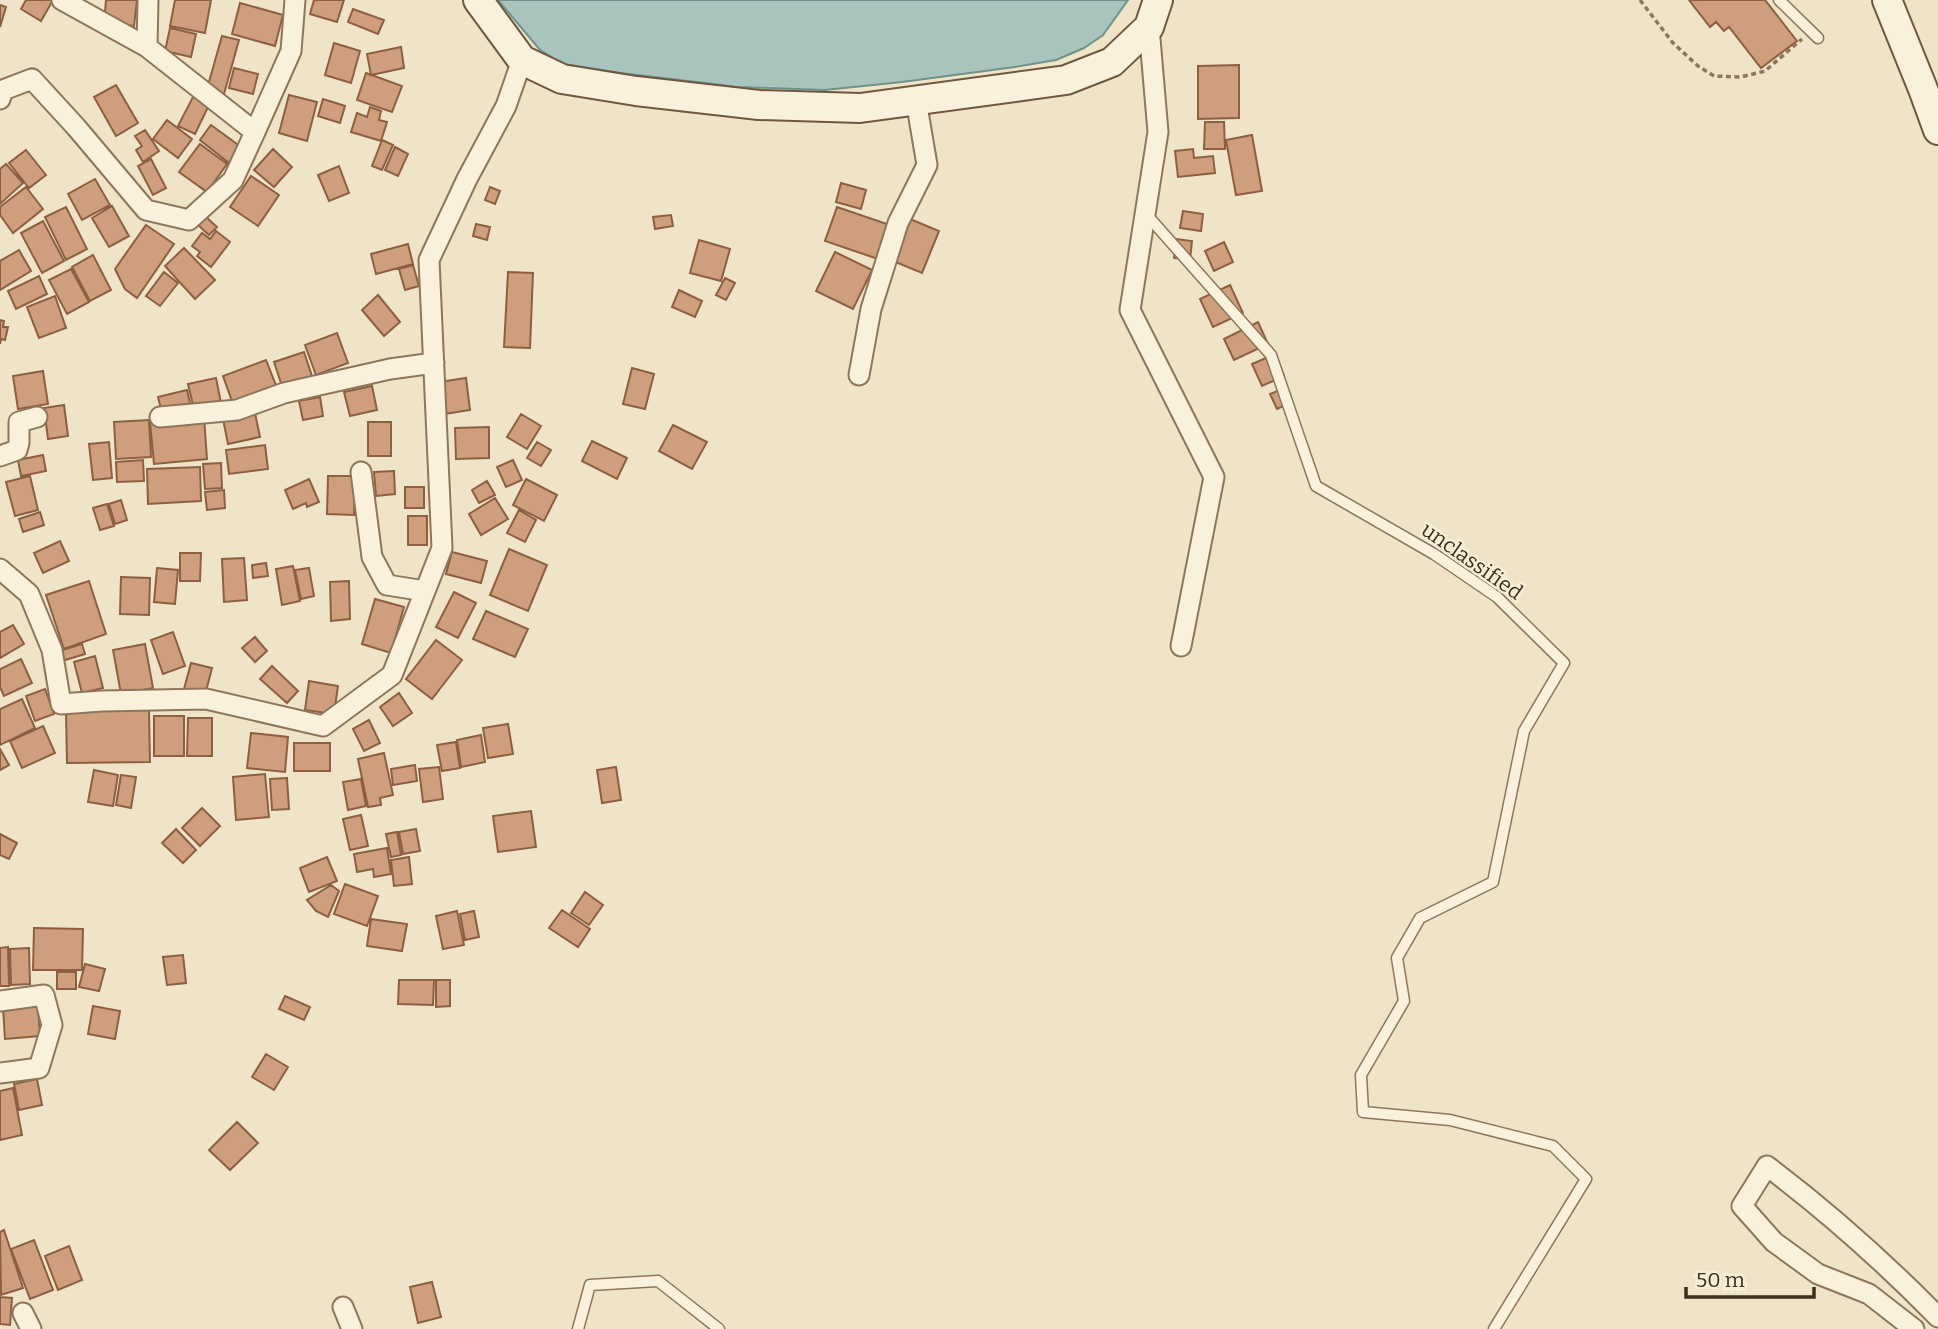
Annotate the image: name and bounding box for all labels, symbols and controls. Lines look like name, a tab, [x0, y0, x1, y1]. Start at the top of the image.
street label: unclassified	[1416, 517, 1528, 605]
scale bar	[1686, 1256, 1814, 1300]
text: 50 m	[1696, 1267, 1745, 1293]

